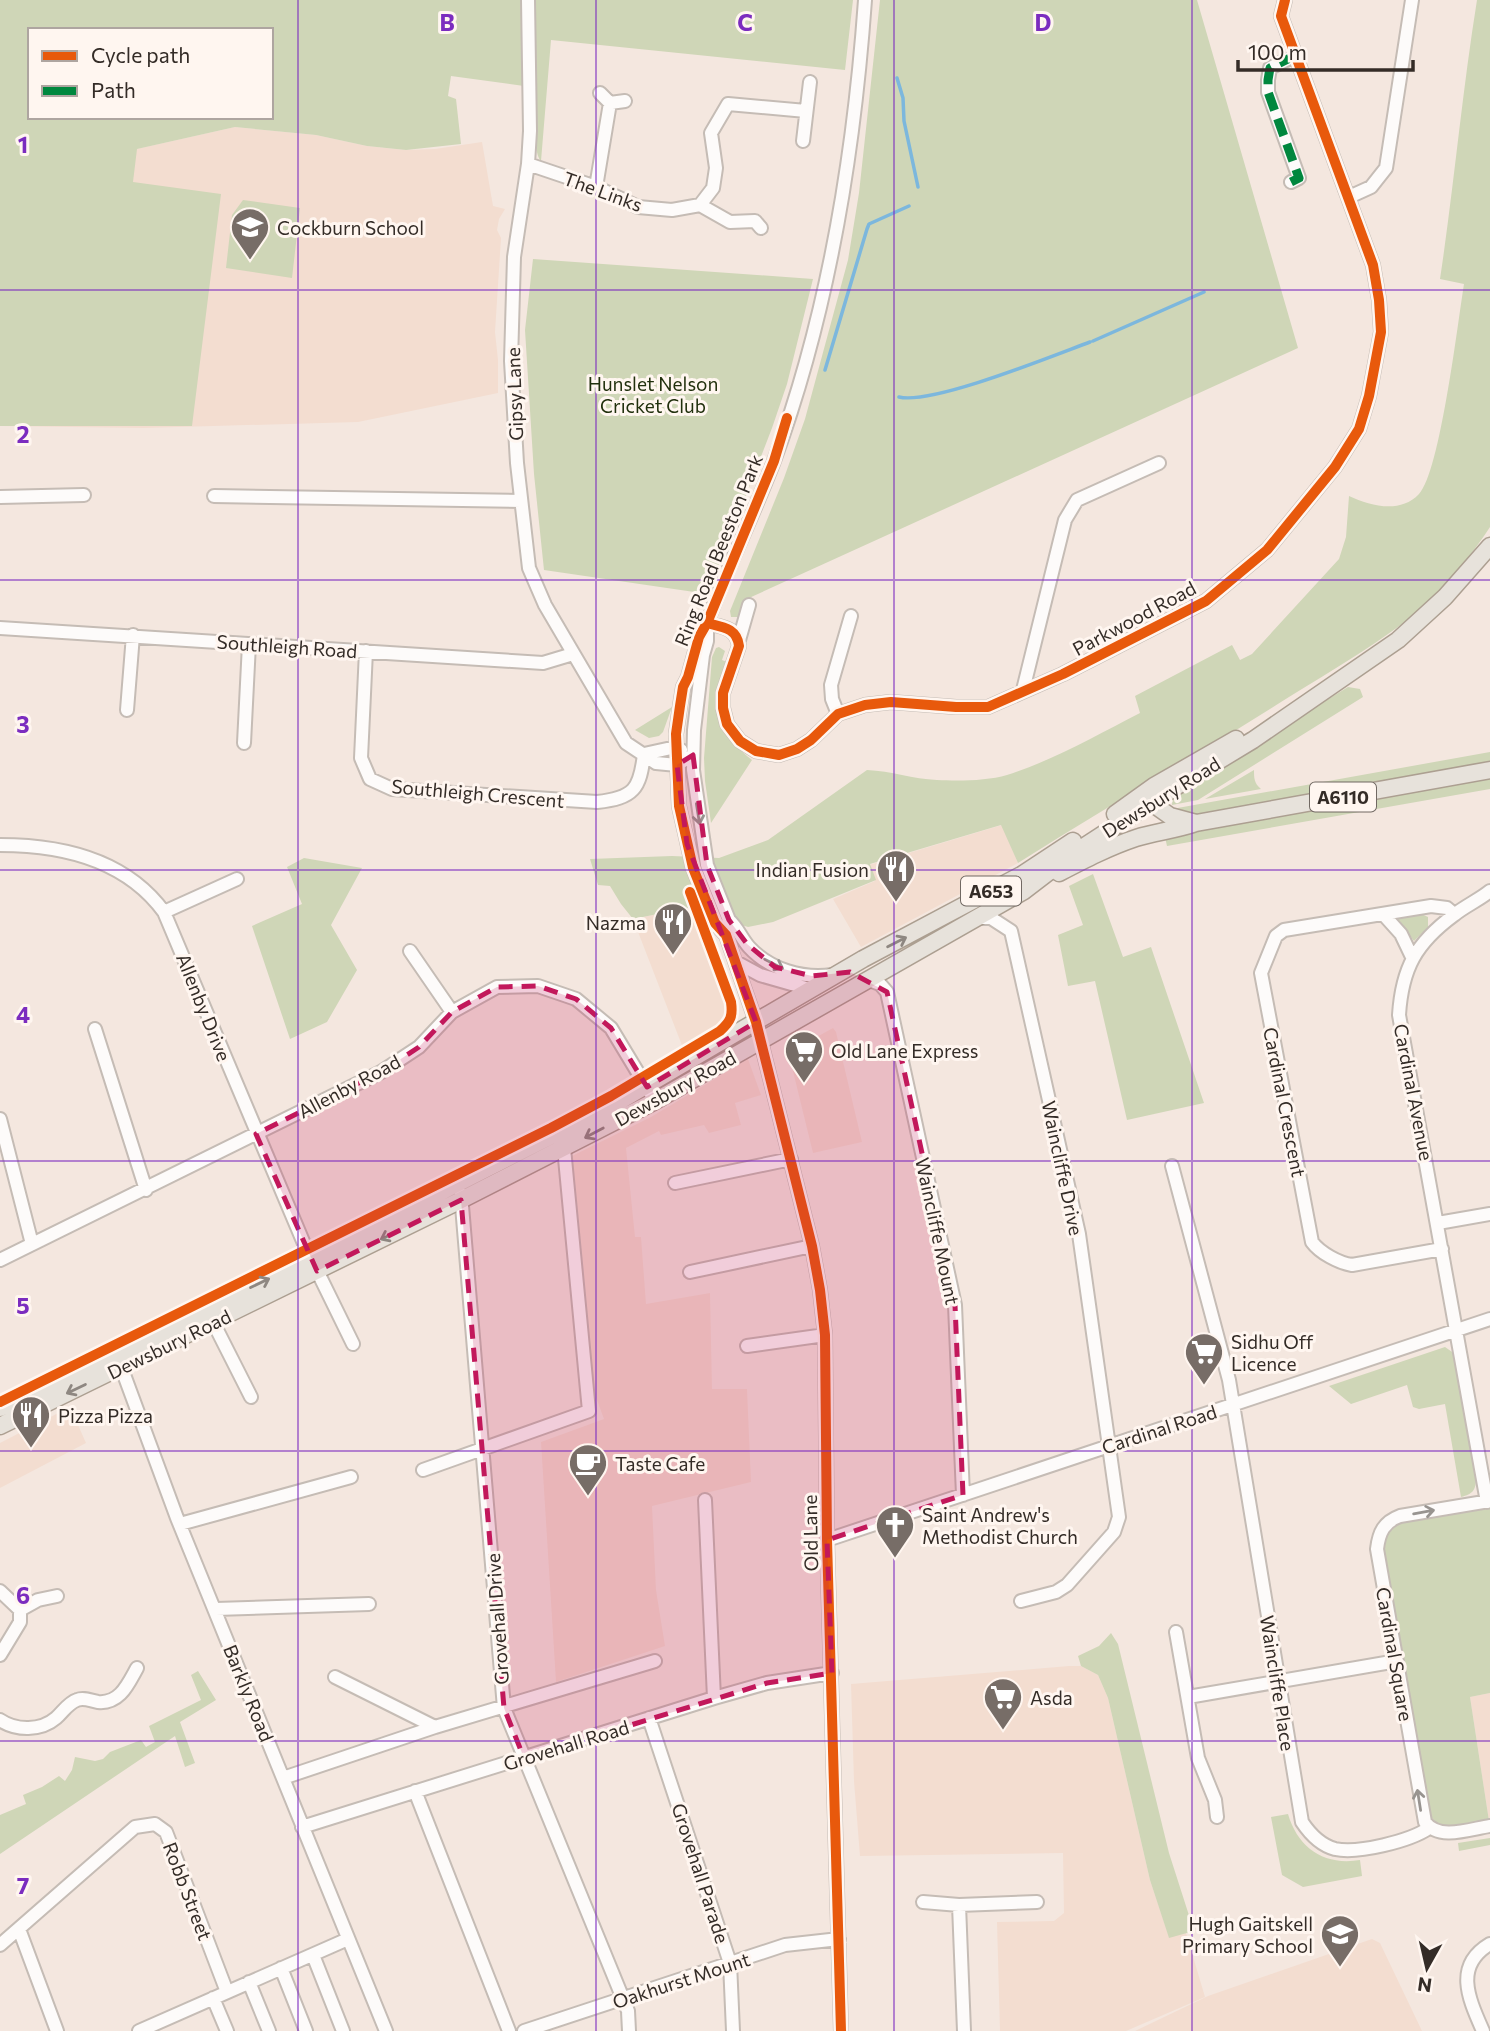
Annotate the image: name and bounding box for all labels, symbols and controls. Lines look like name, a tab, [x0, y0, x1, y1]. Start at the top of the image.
text: B	[439, 8, 455, 36]
text: C	[737, 8, 753, 36]
text: D	[1035, 8, 1052, 36]
legend	[28, 28, 273, 119]
scale bar	[1238, 28, 1413, 72]
text: 100 m	[1248, 39, 1307, 64]
text: Cycle path	[91, 42, 190, 67]
text: Path	[91, 77, 136, 102]
text: 1	[18, 130, 28, 158]
street label: The Links	[560, 166, 646, 216]
school or university icon: Cockburn School	[229, 206, 271, 261]
place label: Cockburn School	[277, 216, 424, 239]
street label: Gipsy Lane	[501, 347, 527, 441]
park label: Hunslet Nelson Cricket Club	[588, 372, 718, 417]
text: 2	[16, 420, 30, 448]
street label: Ring Road Beeston Park	[669, 451, 767, 649]
street label: Parkwood Road	[1068, 576, 1200, 660]
street label: Southleigh Road	[216, 630, 358, 662]
text: 3	[16, 710, 30, 738]
street label: Dewsbury Road	[1098, 752, 1224, 842]
street label: Southleigh Crescent	[391, 774, 566, 812]
road number: A6110	[1310, 782, 1376, 812]
one-way arrow	[692, 802, 705, 825]
restaurant icon: Indian Fusion	[875, 848, 917, 903]
place label: Indian Fusion	[755, 858, 869, 881]
road number: A653	[961, 876, 1021, 906]
restaurant icon: Nazma	[652, 901, 694, 956]
place label: Nazma	[586, 911, 646, 934]
one-way arrow	[886, 934, 907, 948]
street label: Allenby Drive	[172, 950, 236, 1064]
one-way arrow	[763, 958, 784, 972]
text: 4	[16, 1000, 30, 1028]
street label: Cardinal Avenue	[1389, 1022, 1439, 1162]
street label: Cardinal Crescent	[1259, 1025, 1311, 1179]
supermarket icon: Old Lane Express	[783, 1029, 825, 1084]
place label: Old Lane Express	[831, 1039, 979, 1062]
street label: Dewsbury Road	[610, 1045, 740, 1131]
street label: Allenby Road	[294, 1049, 404, 1123]
street label: Waincliffe Drive	[1038, 1099, 1088, 1237]
one-way arrow	[584, 1126, 604, 1140]
street label: Waincliffe Mount	[911, 1155, 965, 1307]
one-way arrow	[381, 1228, 401, 1242]
one-way arrow	[249, 1275, 270, 1289]
text: 5	[16, 1291, 30, 1319]
street label: Dewsbury Road	[103, 1304, 235, 1384]
place label: Sidhu Off Licence	[1231, 1330, 1314, 1375]
supermarket icon: Sidhu Off Licence	[1183, 1331, 1225, 1386]
one-way arrow	[66, 1383, 87, 1397]
restaurant icon: Pizza Pizza	[10, 1394, 52, 1449]
street label: Cardinal Road	[1099, 1400, 1219, 1458]
place label: Pizza Pizza	[58, 1404, 153, 1427]
cafe icon: Taste Cafe	[567, 1442, 609, 1497]
place label: Taste Cafe	[615, 1452, 705, 1475]
street label: Old Lane	[798, 1494, 822, 1572]
place label: Saint Andrew's Methodist Church	[922, 1503, 1078, 1548]
church icon: Saint Andrew's Methodist Church	[874, 1504, 916, 1559]
one-way arrow	[1412, 1505, 1435, 1518]
street label: Grovehall Drive	[481, 1553, 513, 1685]
text: 6	[16, 1581, 30, 1609]
street label: Cardinal Square	[1372, 1585, 1418, 1723]
street label: Waincliffe Place	[1256, 1614, 1300, 1752]
street label: Barkly Road	[219, 1641, 279, 1745]
supermarket icon: Asda	[982, 1676, 1024, 1731]
place label: Asda	[1030, 1686, 1073, 1709]
street label: Grovehall Road	[500, 1715, 632, 1775]
one-way arrow	[1412, 1789, 1425, 1812]
street label: Grovehall Parade	[668, 1800, 734, 1946]
street label: Robb Street	[159, 1839, 217, 1944]
text: 7	[17, 1871, 29, 1899]
place label: Hugh Gaitskell Primary School	[1182, 1912, 1313, 1957]
school or university icon: Hugh Gaitskell Primary School	[1319, 1913, 1361, 1968]
north arrow	[1392, 1933, 1462, 2003]
street label: Oakhurst Mount	[609, 1947, 753, 2013]
text: N	[1416, 1973, 1433, 1998]

